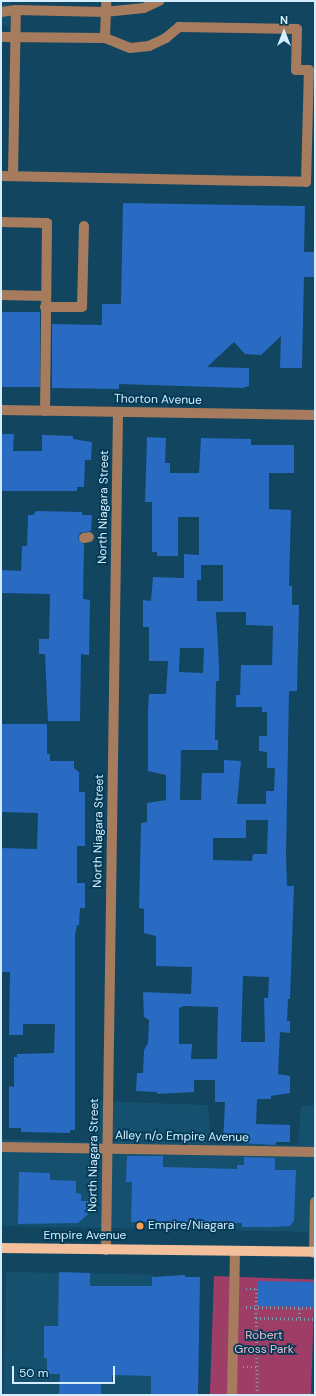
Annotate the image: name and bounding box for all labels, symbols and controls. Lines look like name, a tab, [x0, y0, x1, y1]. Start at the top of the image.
north arrow	[264, 12, 304, 52]
text: N	[280, 13, 288, 27]
street label: Thorton Avenue	[114, 392, 202, 408]
street label: North Niagara Street	[96, 450, 112, 564]
street label: North Niagara Street	[91, 774, 107, 888]
street label: North Niagara Street	[86, 1098, 102, 1212]
street label: Alley n/o Empire Avenue	[115, 1129, 249, 1145]
place label: Empire/Niagara	[148, 1219, 234, 1233]
marker: Empire/Niagara	[135, 1221, 145, 1231]
street label: Empire Avenue	[44, 1229, 126, 1243]
park label: Robert Gross Park	[234, 1329, 294, 1357]
scale bar	[14, 1358, 117, 1384]
text: 50 m	[19, 1365, 48, 1381]

